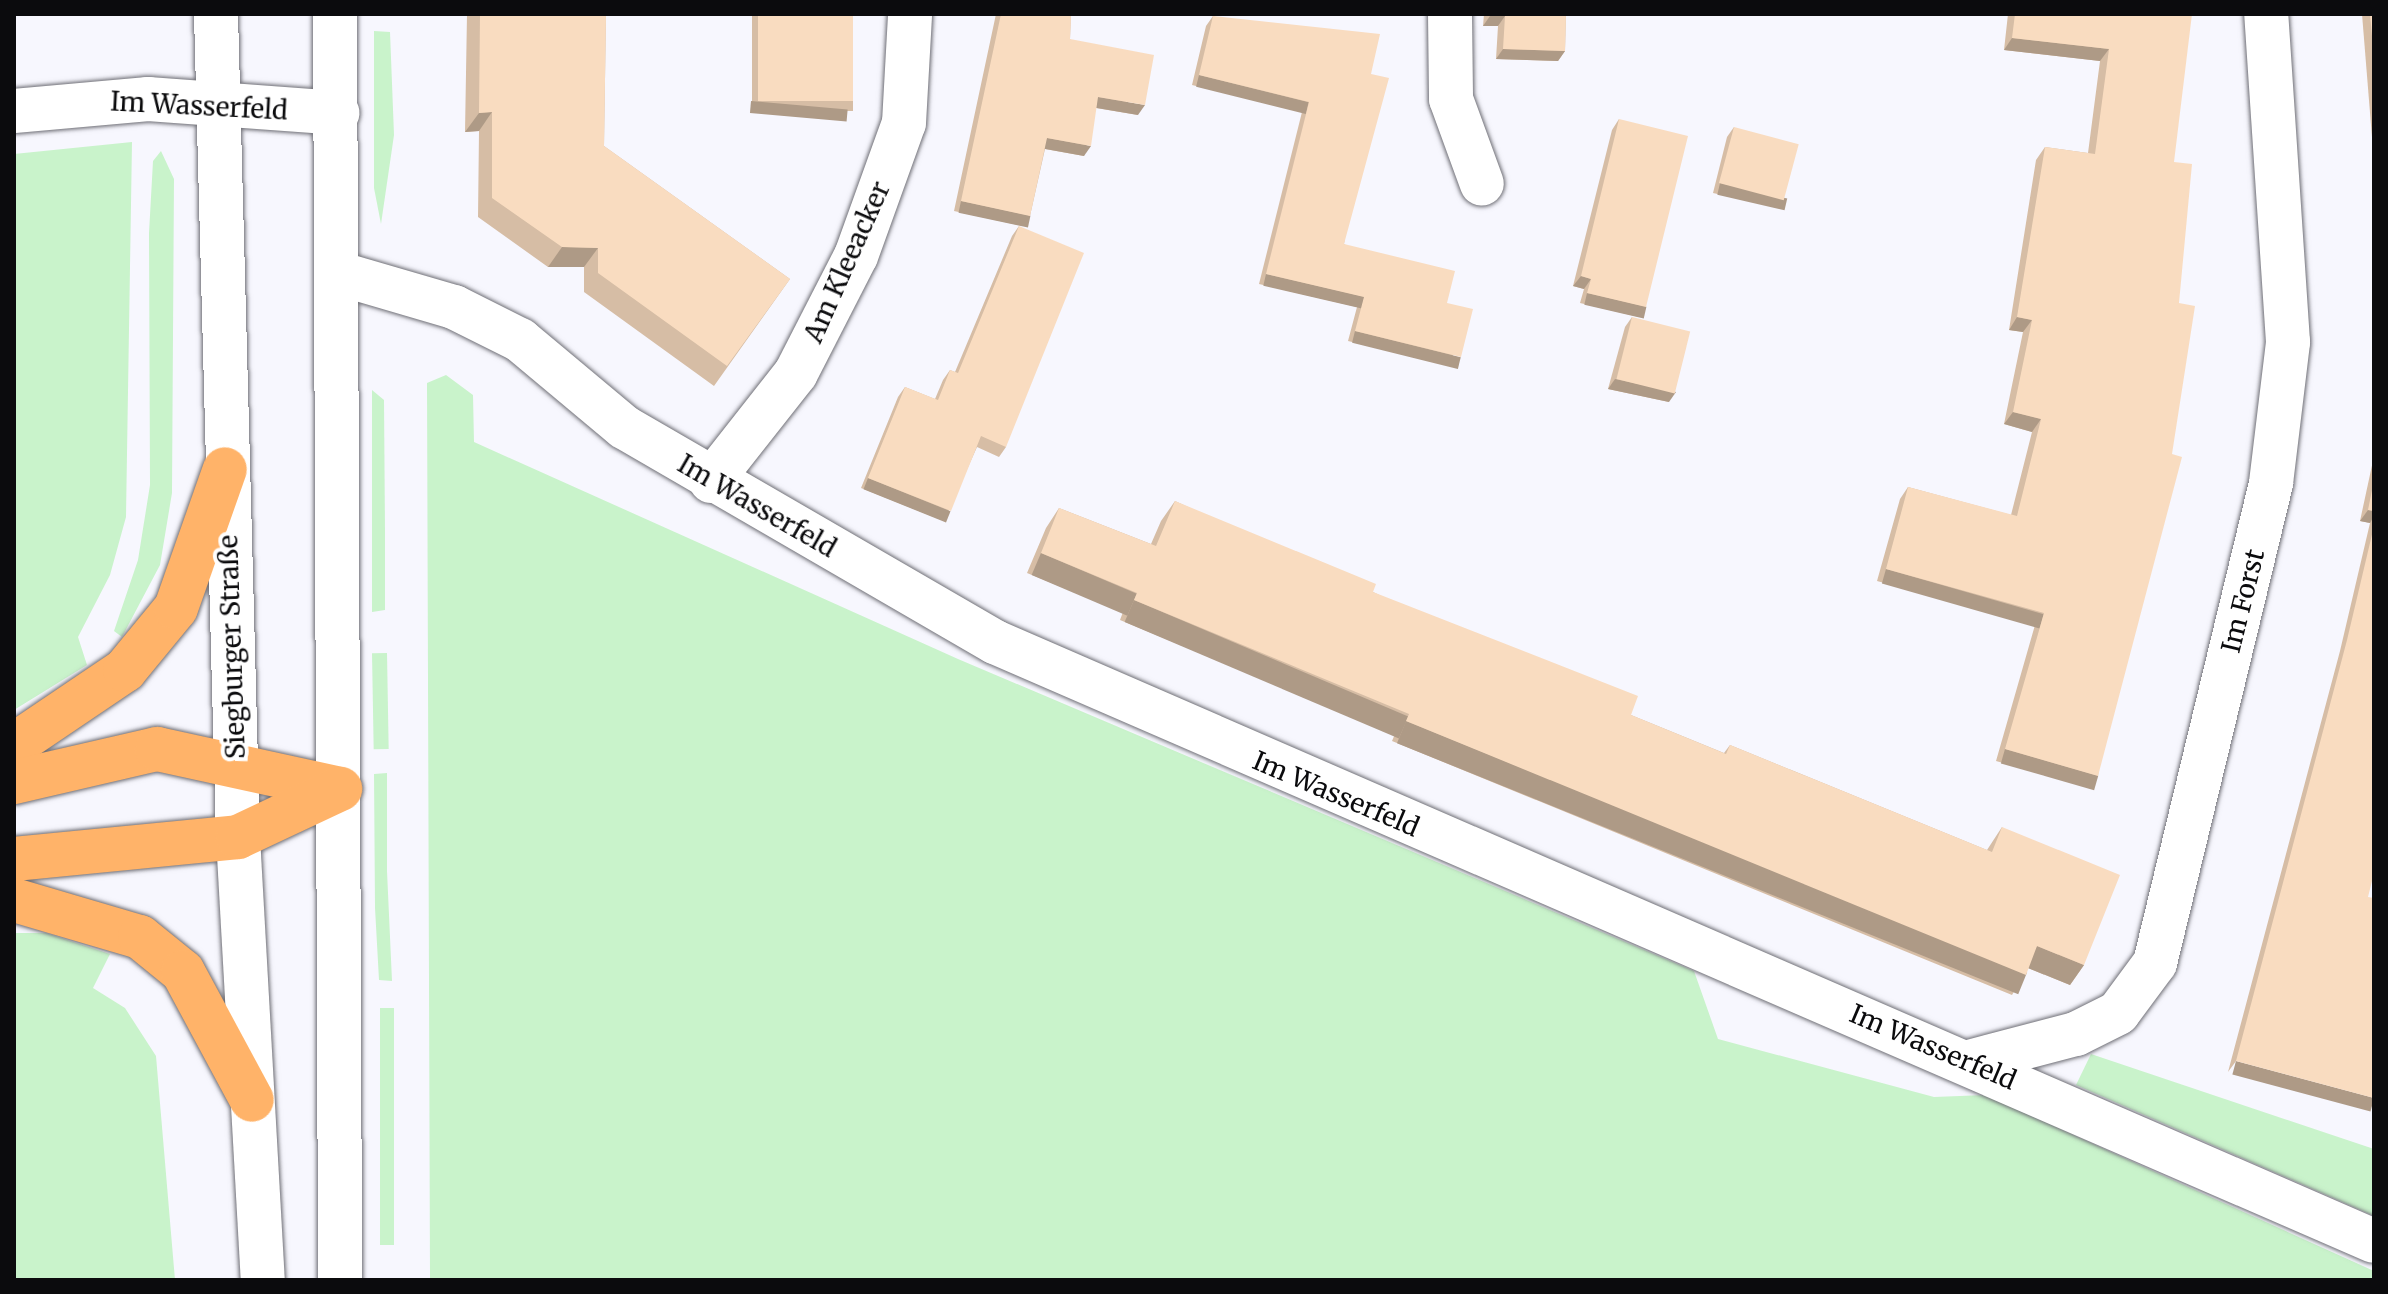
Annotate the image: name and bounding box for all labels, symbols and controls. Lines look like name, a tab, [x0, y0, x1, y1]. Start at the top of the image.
street label: Im Wasserfeld	[109, 86, 289, 126]
street label: Am Kleeacker	[798, 177, 896, 347]
street label: Im Wasserfeld	[672, 448, 842, 564]
street label: Siegburger Straße	[212, 534, 252, 760]
street label: Im Forst	[2215, 546, 2271, 656]
street label: Im Wasserfeld	[1248, 745, 1424, 843]
street label: Im Wasserfeld	[1845, 998, 2021, 1096]

